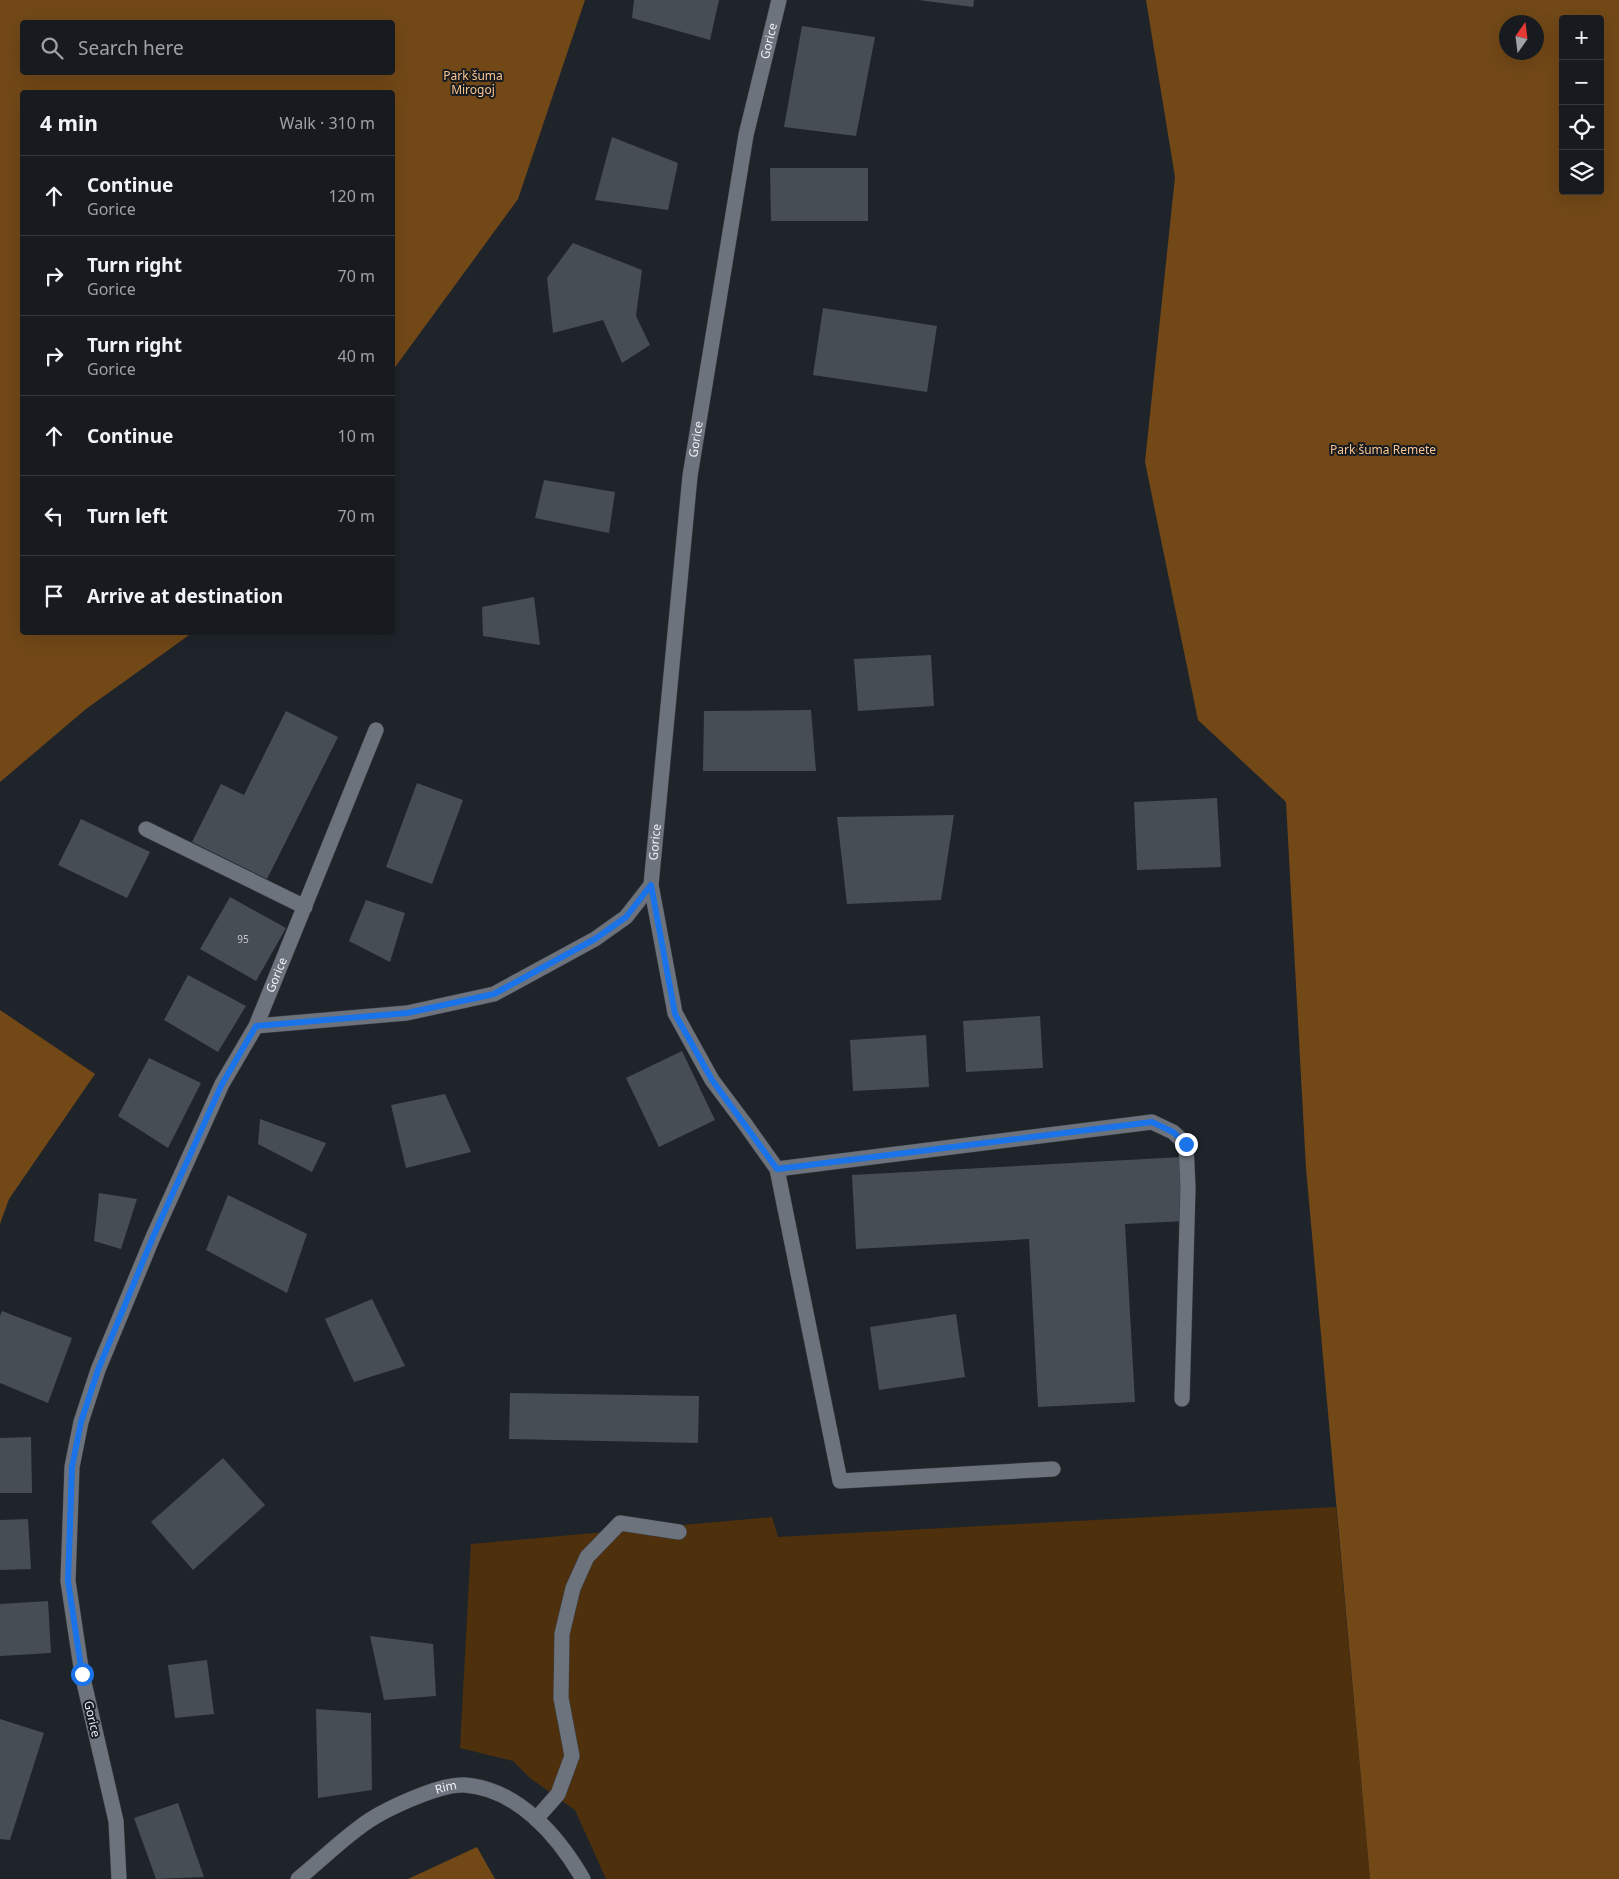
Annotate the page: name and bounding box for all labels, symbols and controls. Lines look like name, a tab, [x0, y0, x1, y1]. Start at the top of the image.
north arrow	[1499, 15, 1544, 60]
map controls	[1559, 15, 1604, 195]
button: +	[1559, 15, 1604, 60]
search box	[20, 20, 395, 75]
street label: Gorice	[756, 21, 781, 61]
icon: search	[38, 34, 66, 62]
text: Search here	[78, 35, 184, 61]
button: −	[1559, 60, 1604, 105]
park label: Park šuma Mirogoj	[443, 67, 503, 98]
button: locate	[1559, 105, 1604, 150]
text: 4 min	[40, 109, 98, 137]
text: Walk · 310 m	[280, 112, 375, 134]
button: layers	[1559, 150, 1604, 195]
text: Continue	[87, 172, 173, 198]
icon: ahead	[40, 182, 68, 210]
text: 120 m	[328, 185, 375, 207]
text: Gorice	[87, 198, 136, 220]
text: Turn right	[87, 252, 182, 278]
icon: right	[40, 262, 68, 290]
text: 70 m	[338, 265, 375, 287]
text: Gorice	[87, 278, 136, 300]
text: Turn right	[87, 332, 182, 358]
icon: right	[40, 342, 68, 370]
text: 40 m	[338, 345, 375, 367]
text: Gorice	[87, 358, 136, 380]
street label: Gorice	[684, 419, 707, 459]
icon: ahead	[40, 422, 68, 450]
text: Continue	[87, 423, 173, 449]
text: 10 m	[338, 425, 375, 447]
park label: Park šuma Remete	[1330, 441, 1436, 458]
icon: left	[40, 502, 68, 530]
text: Turn left	[87, 503, 168, 529]
text: 70 m	[338, 505, 375, 527]
icon: arrive	[40, 582, 68, 610]
text: Arrive at destination	[87, 583, 283, 609]
street label: Gorice	[644, 823, 665, 861]
house number: 95	[237, 932, 249, 946]
street label: Gorice	[261, 954, 291, 995]
route end	[1175, 1133, 1198, 1156]
route start	[71, 1663, 94, 1686]
street label: Gorice	[80, 1699, 105, 1739]
street label: Rim	[433, 1776, 458, 1798]

